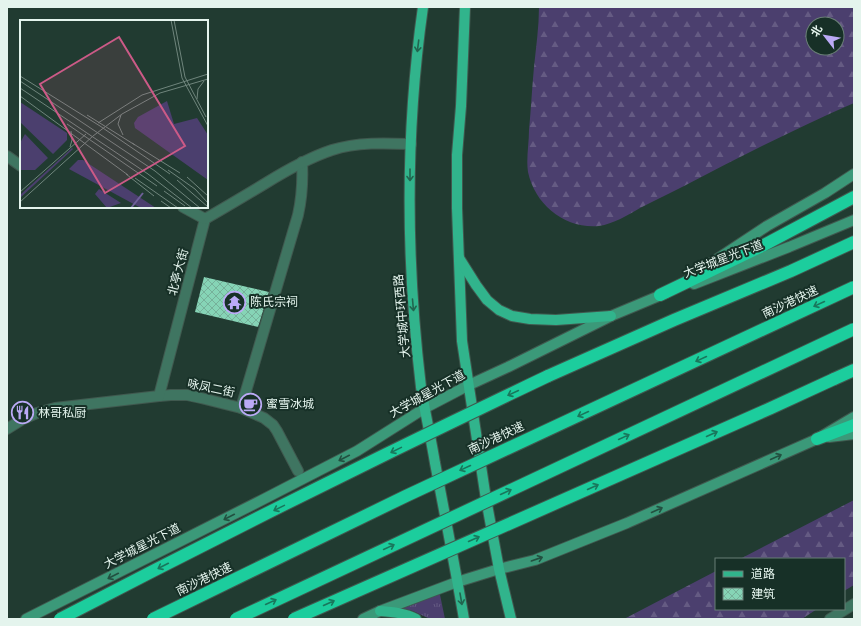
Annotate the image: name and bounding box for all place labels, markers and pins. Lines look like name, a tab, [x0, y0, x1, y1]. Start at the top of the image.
temple icon: 陈氏宗祠	[221, 289, 247, 315]
place label: 陈氏宗祠	[250, 294, 298, 311]
cafe icon: 蜜雪冰城	[238, 391, 264, 417]
place label: 蜜雪冰城	[266, 396, 314, 413]
restaurant icon: 林哥私厨	[10, 400, 36, 426]
place label: 林哥私厨	[38, 405, 86, 422]

